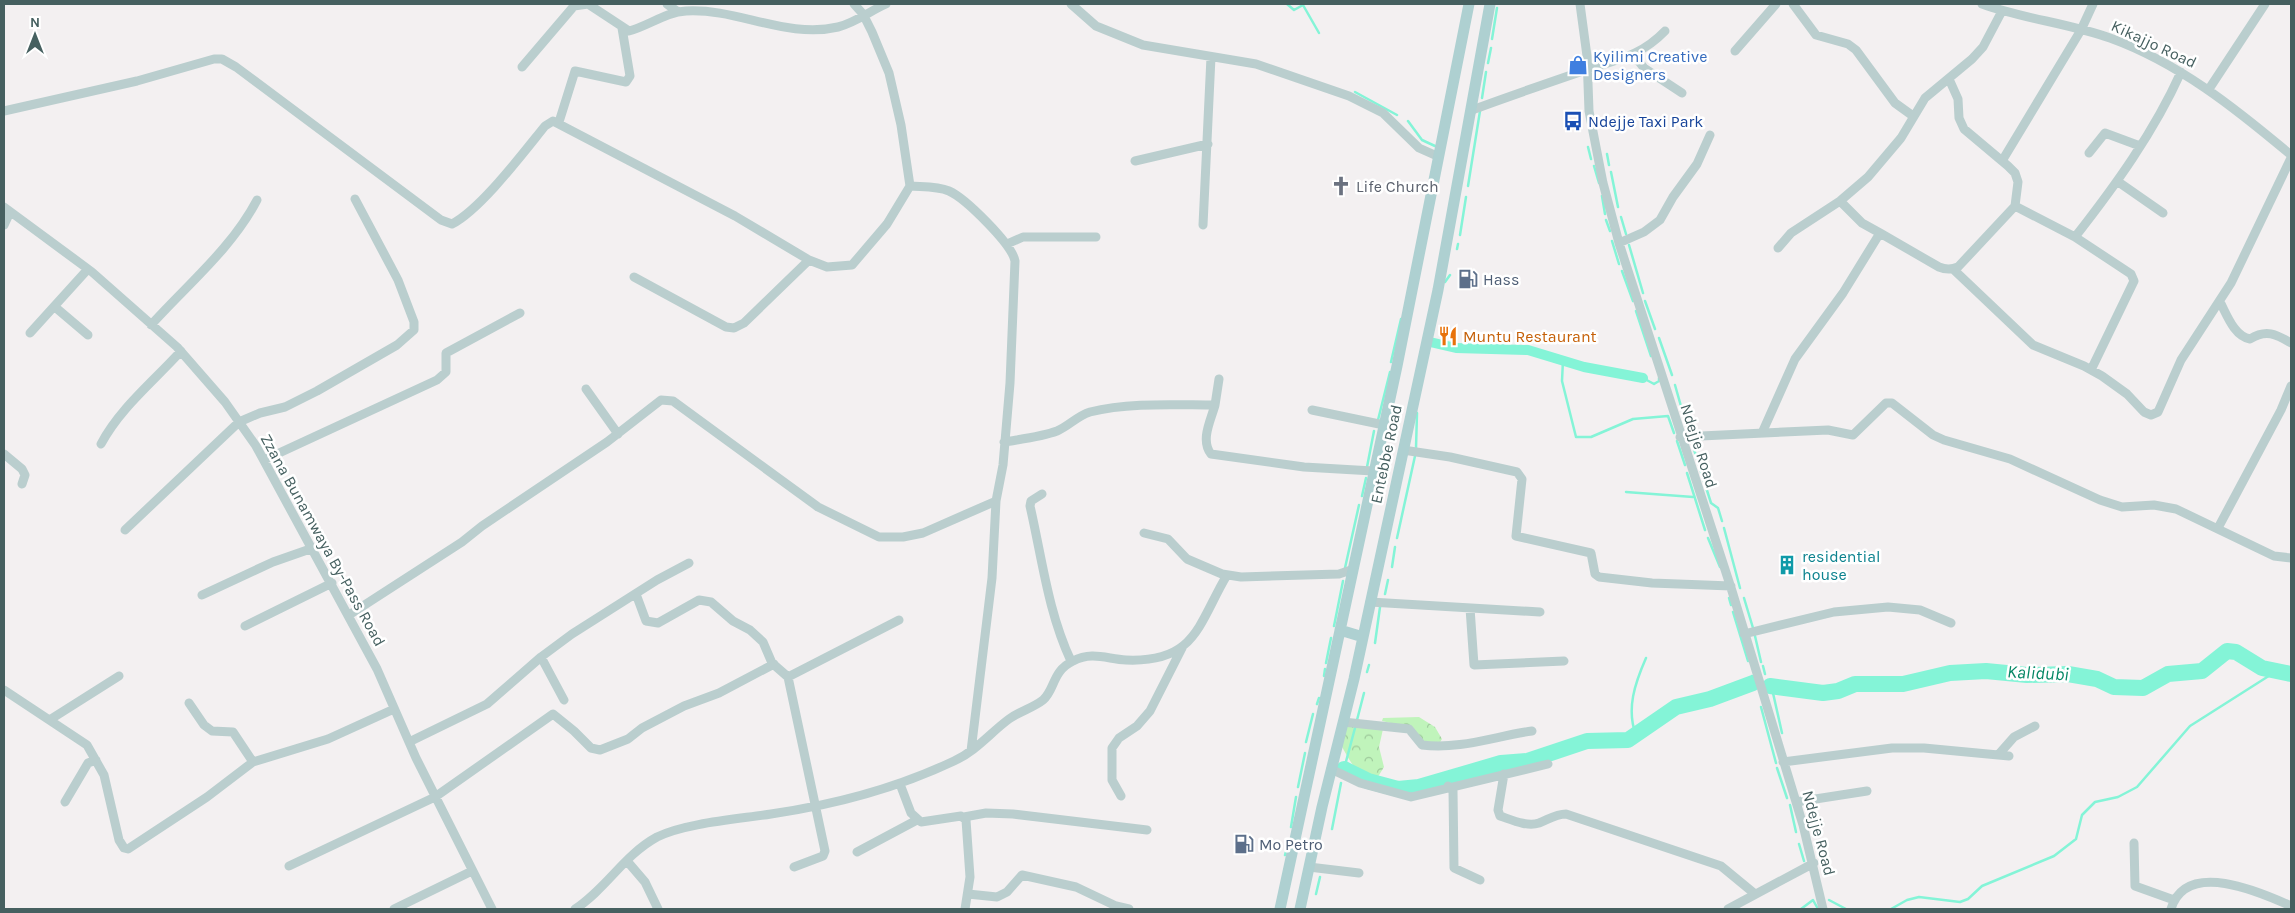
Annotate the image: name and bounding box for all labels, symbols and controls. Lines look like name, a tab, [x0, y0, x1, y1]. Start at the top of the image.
north arrow	[10, 10, 60, 60]
text: N	[30, 14, 40, 31]
street label: Kikajjo Road	[2108, 16, 2200, 72]
place label: Kyilimi Creative Designers	[1593, 47, 1707, 84]
shop icon: Kyilimi Creative Designers	[1567, 54, 1589, 76]
bus stop icon: Ndejje Taxi Park	[1562, 110, 1584, 132]
place label: Ndejje Taxi Park	[1588, 112, 1703, 131]
church icon: Life Church	[1330, 175, 1352, 197]
place label: Life Church	[1356, 177, 1439, 196]
fuel station icon: Hass	[1457, 268, 1479, 290]
place label: Hass	[1483, 270, 1519, 289]
restaurant icon: Muntu Restaurant	[1437, 325, 1459, 347]
place label: Muntu Restaurant	[1463, 327, 1597, 346]
street label: Ndejje Road	[1676, 401, 1722, 491]
street label: Entebbe Road	[1366, 403, 1406, 505]
street label: Zzana Bunamwaya By-Pass Road	[257, 431, 389, 649]
place label: residential house	[1802, 547, 1881, 584]
building icon: residential house	[1776, 554, 1798, 576]
water label: Kalidubi	[2006, 660, 2070, 686]
street label: Ndejje Road	[1798, 788, 1840, 878]
fuel station icon: Mo Petro	[1233, 833, 1255, 855]
place label: Mo Petro	[1259, 835, 1323, 854]

